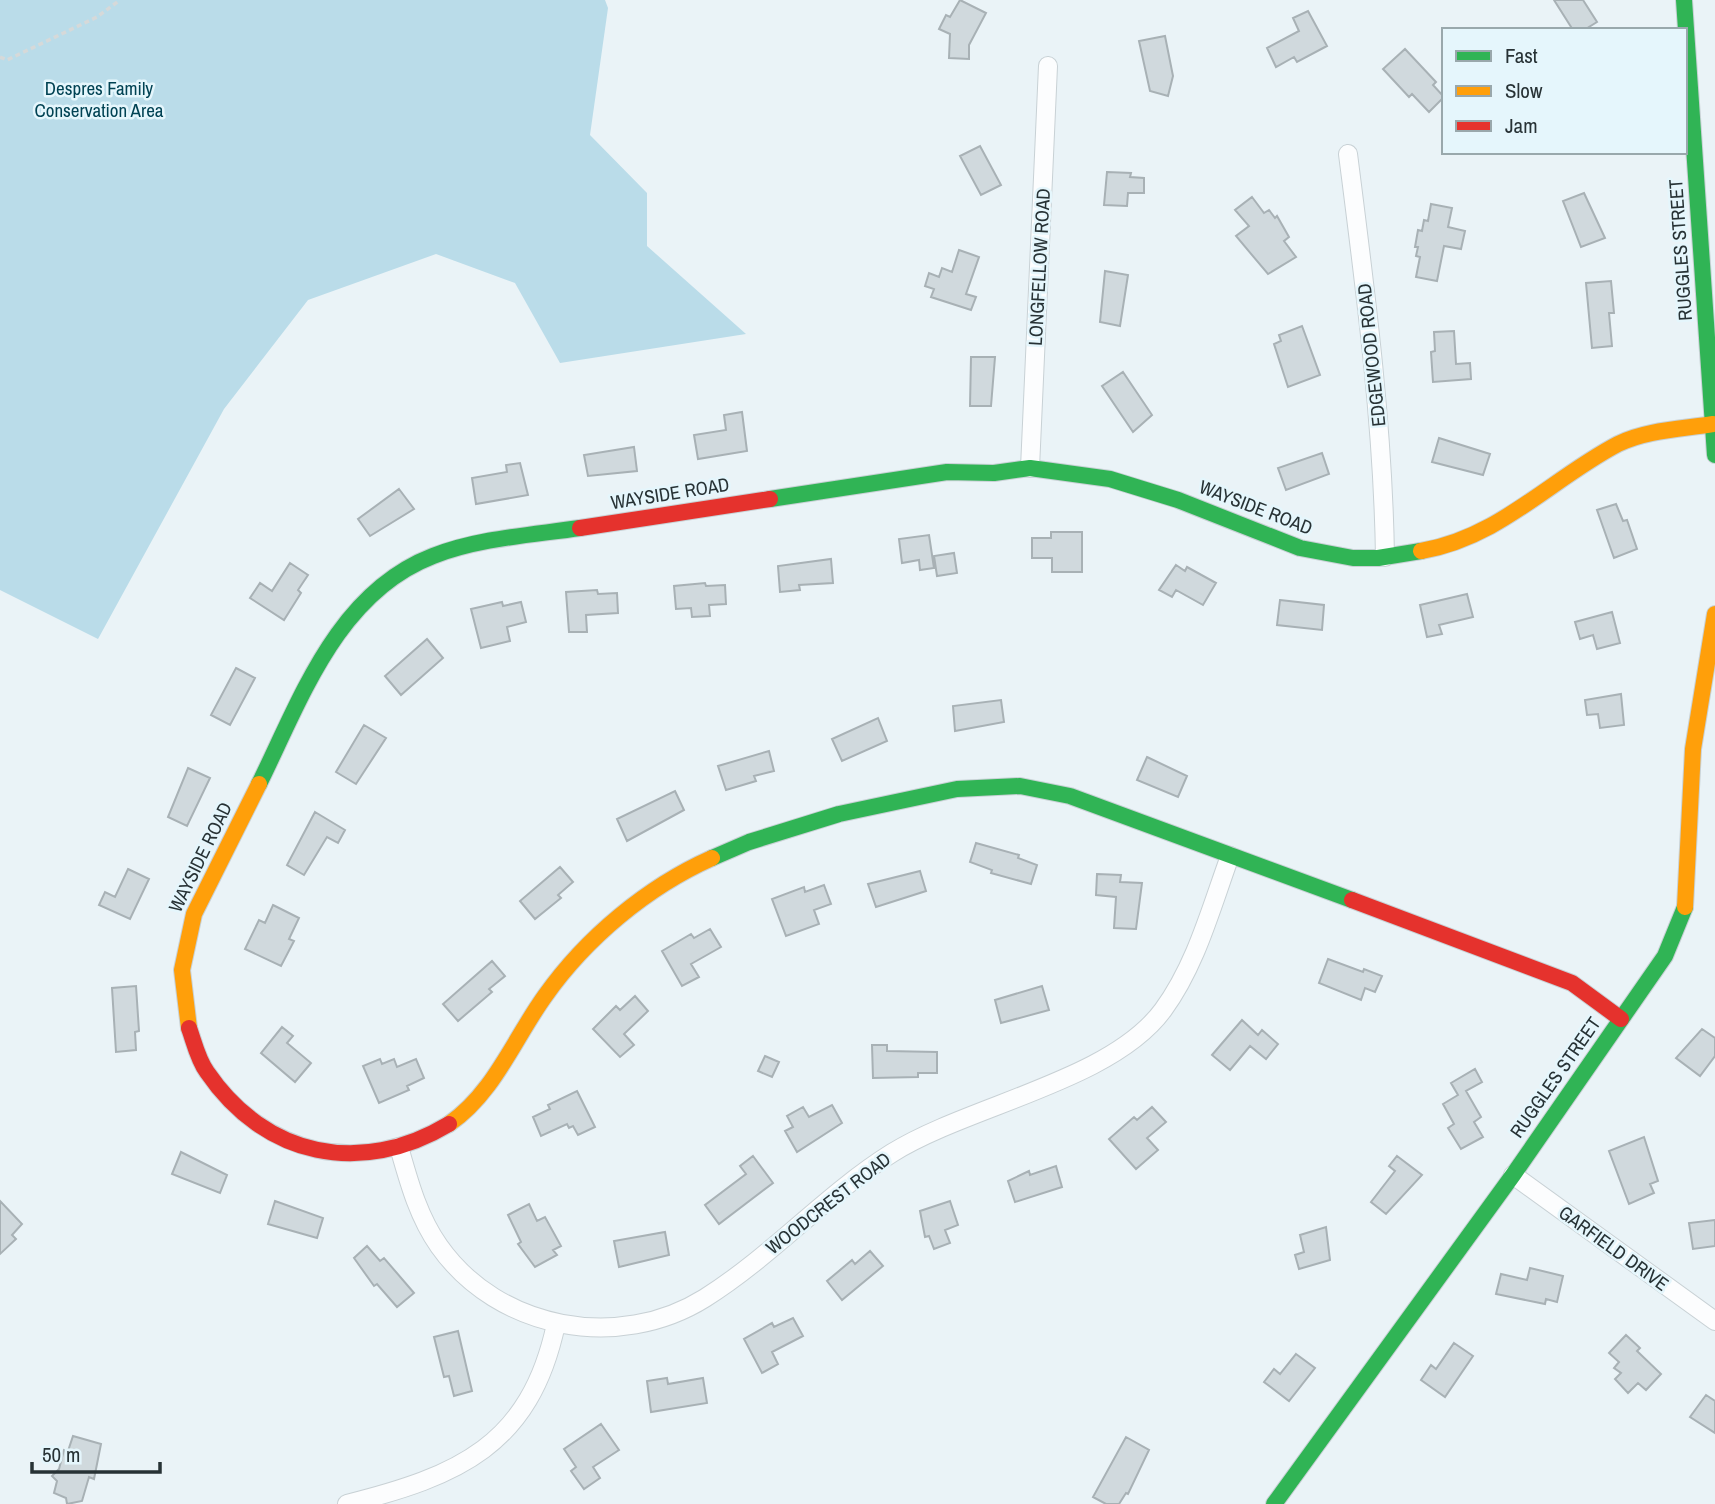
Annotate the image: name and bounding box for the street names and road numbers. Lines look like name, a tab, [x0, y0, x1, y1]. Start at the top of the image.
street label: RUGGLES STREET	[1662, 178, 1698, 322]
street label: LONGFELLOW ROAD	[1022, 188, 1056, 346]
street label: EDGEWOOD ROAD	[1351, 282, 1391, 428]
street label: WAYSIDE ROAD	[609, 471, 731, 515]
street label: WAYSIDE ROAD	[1196, 473, 1316, 541]
street label: WAYSIDE ROAD	[162, 798, 238, 916]
street label: RUGGLES STREET	[1504, 1011, 1607, 1143]
street label: WOODCREST ROAD	[760, 1146, 896, 1260]
street label: GARFIELD DRIVE	[1554, 1199, 1674, 1297]

